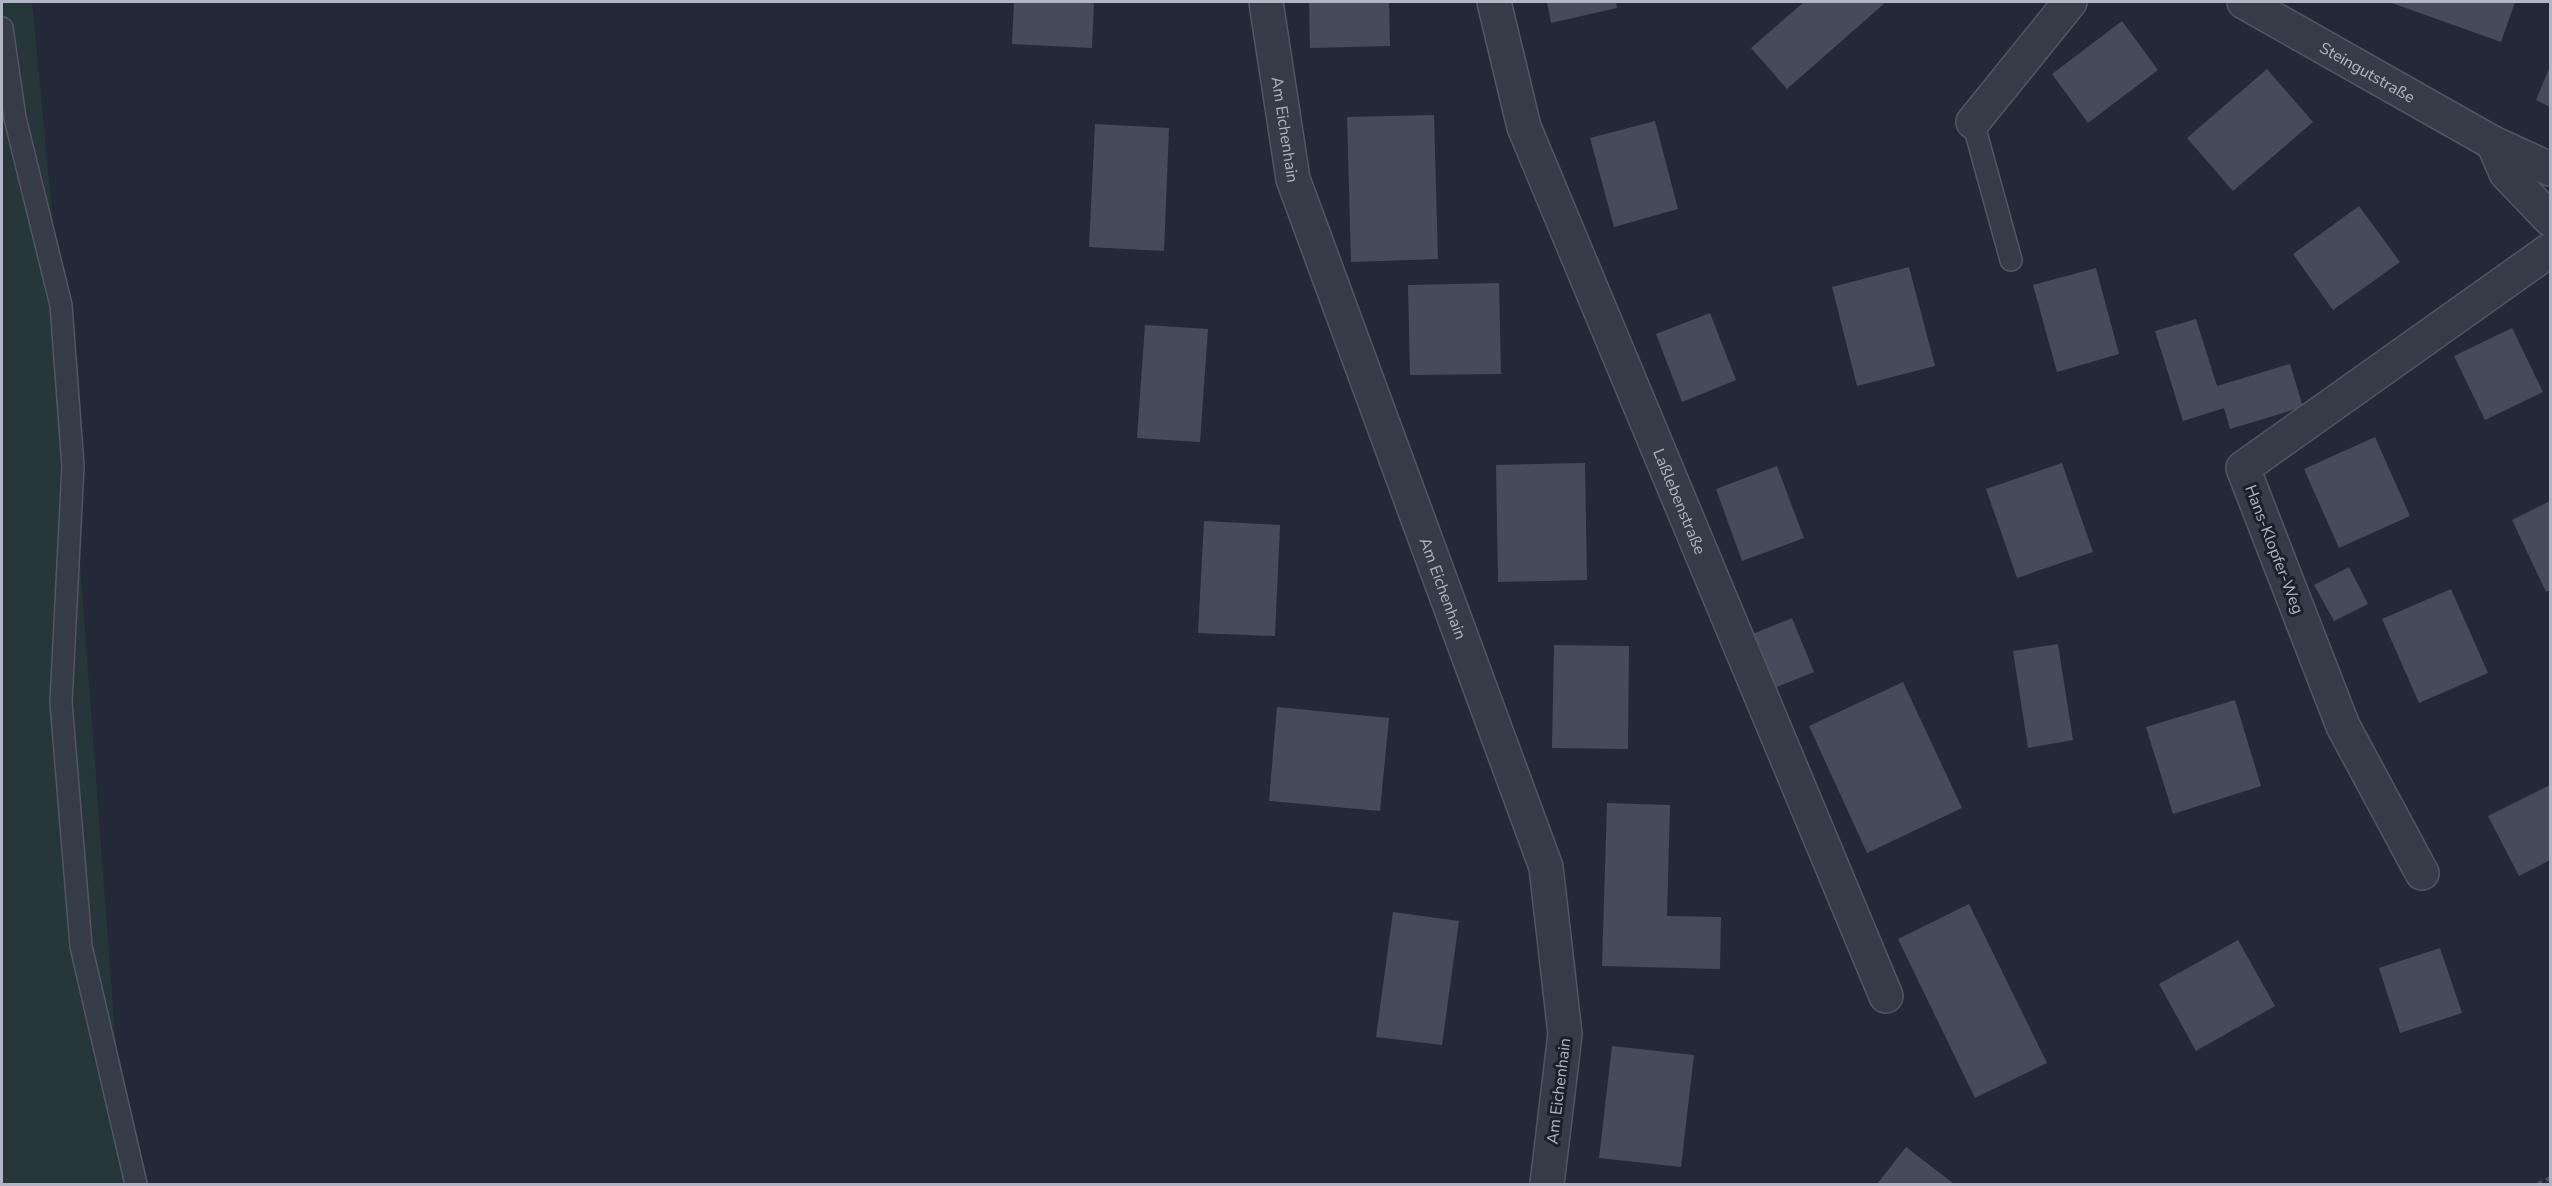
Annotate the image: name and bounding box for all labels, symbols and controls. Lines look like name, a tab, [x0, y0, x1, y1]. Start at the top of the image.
street label: Steingutstraße	[2315, 37, 2419, 109]
street label: Am Eichenhain	[1266, 75, 1303, 184]
street label: Laßlebenstraße	[1647, 445, 1711, 558]
street label: Hans-Klopfer-Weg	[2239, 482, 2309, 617]
street label: Am Eichenhain	[1414, 534, 1471, 643]
street label: Am Eichenhain	[1542, 1037, 1576, 1146]

